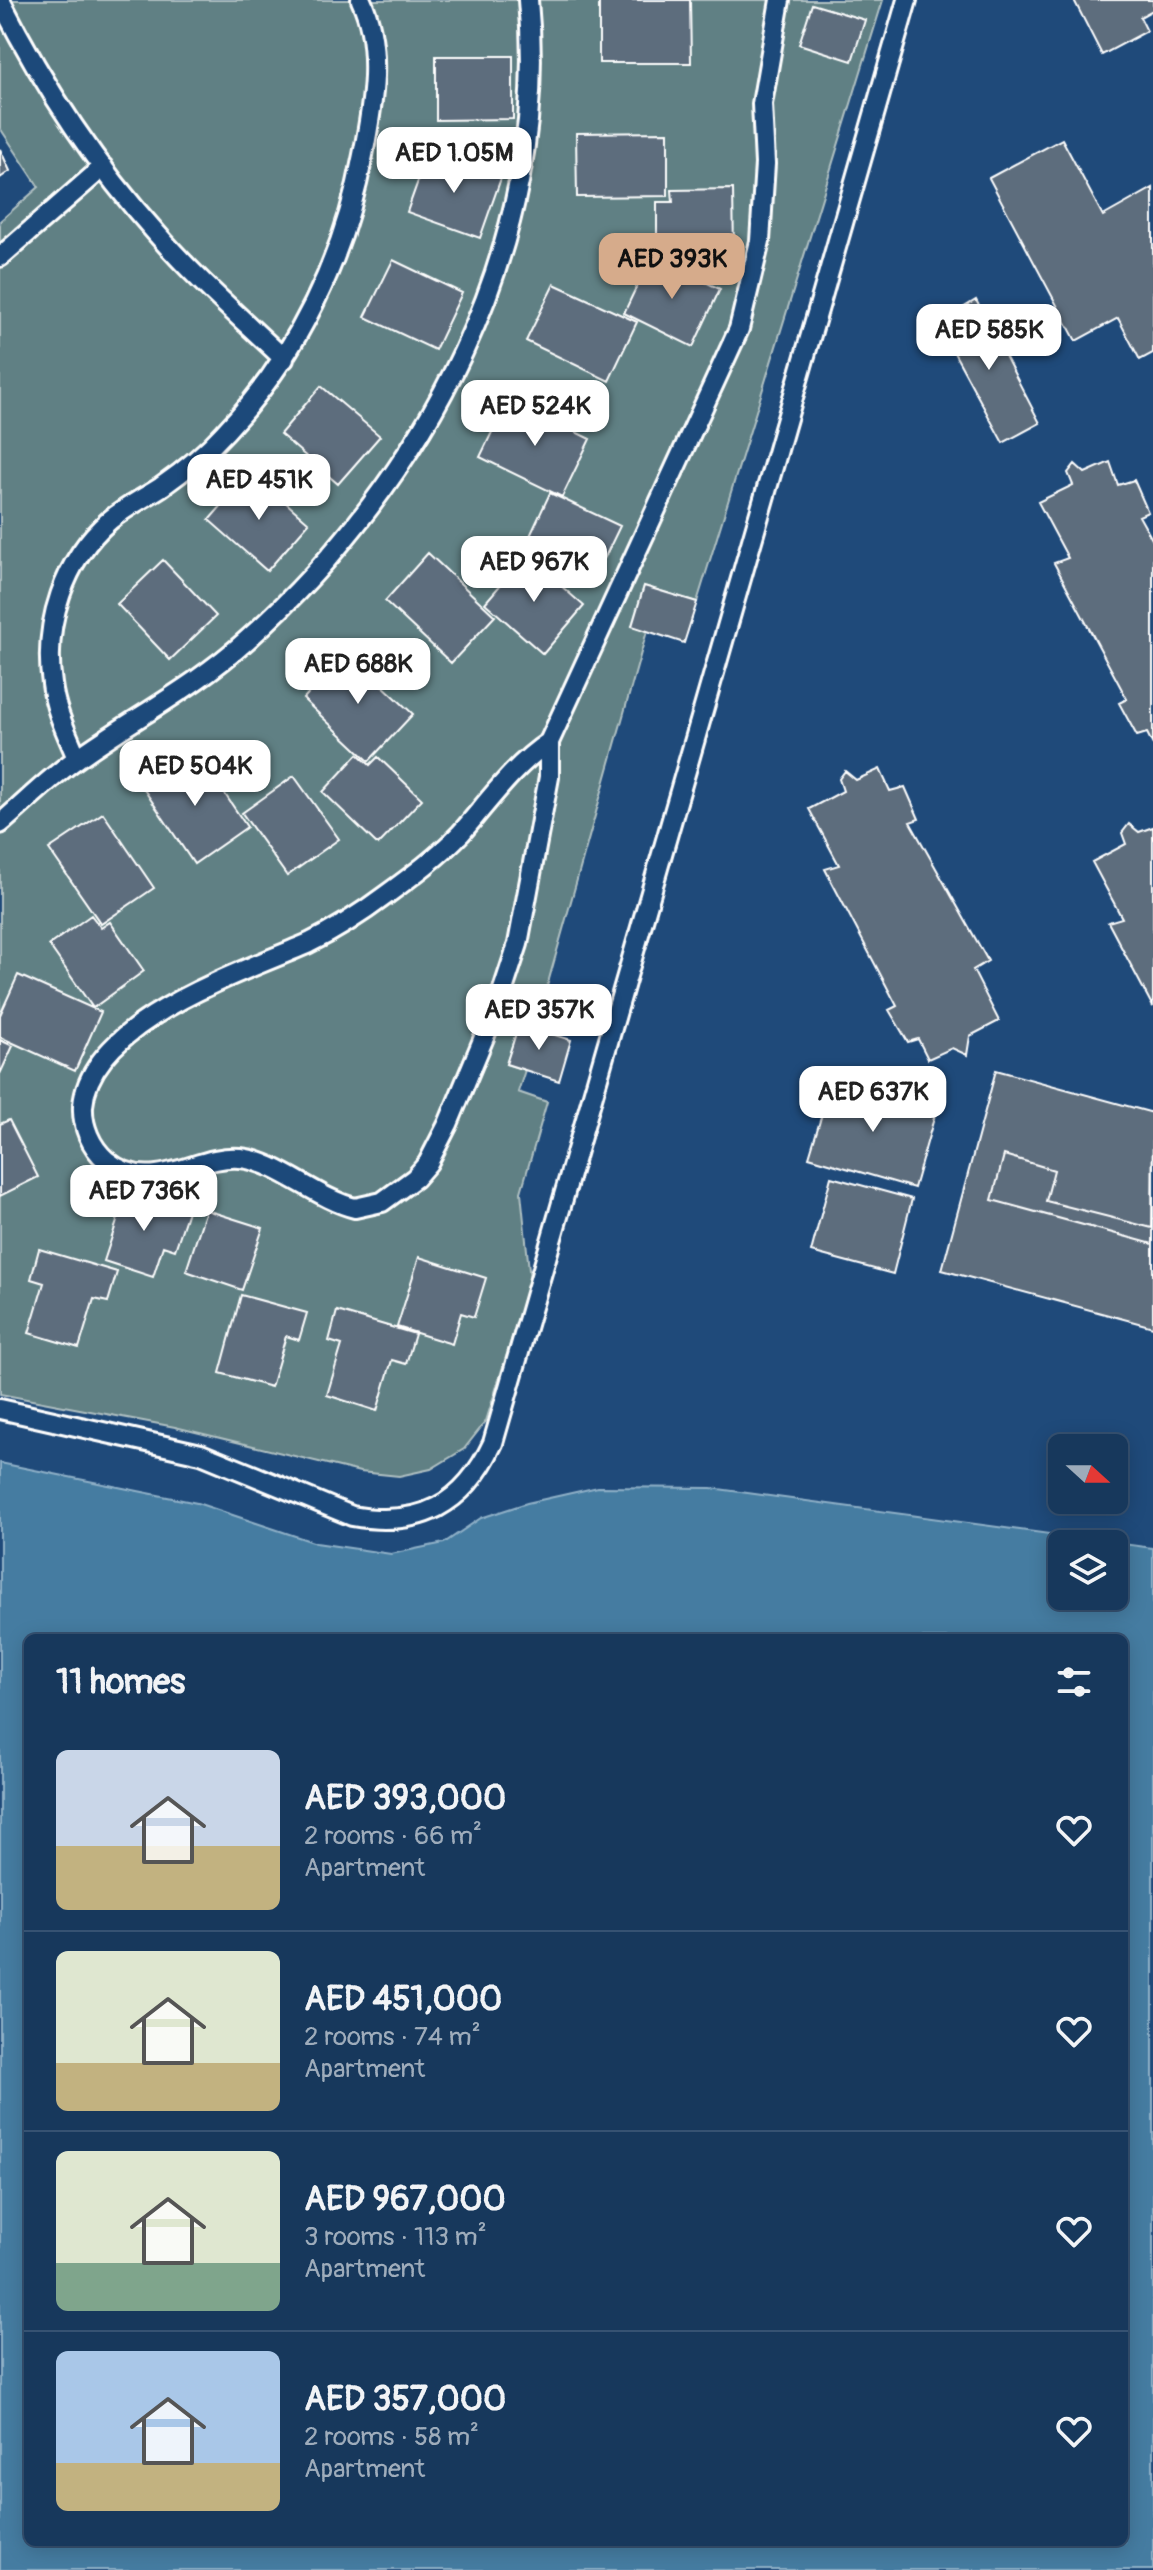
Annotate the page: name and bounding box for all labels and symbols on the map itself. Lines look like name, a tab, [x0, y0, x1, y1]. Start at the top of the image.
pin: AED 1.05M	[362, 127, 546, 195]
pin: AED 393K	[589, 233, 755, 301]
pin: AED 585K	[906, 304, 1072, 372]
pin: AED 524K	[452, 380, 618, 448]
pin: AED 451K	[176, 454, 342, 522]
pin: AED 967K	[451, 536, 617, 604]
pin: AED 688K	[275, 638, 441, 706]
pin: AED 504K	[112, 740, 278, 808]
pin: AED 357K	[456, 984, 622, 1052]
pin: AED 637K	[790, 1066, 956, 1134]
pin: AED 736K	[61, 1165, 227, 1233]
north arrow	[1048, 1434, 1128, 1514]

